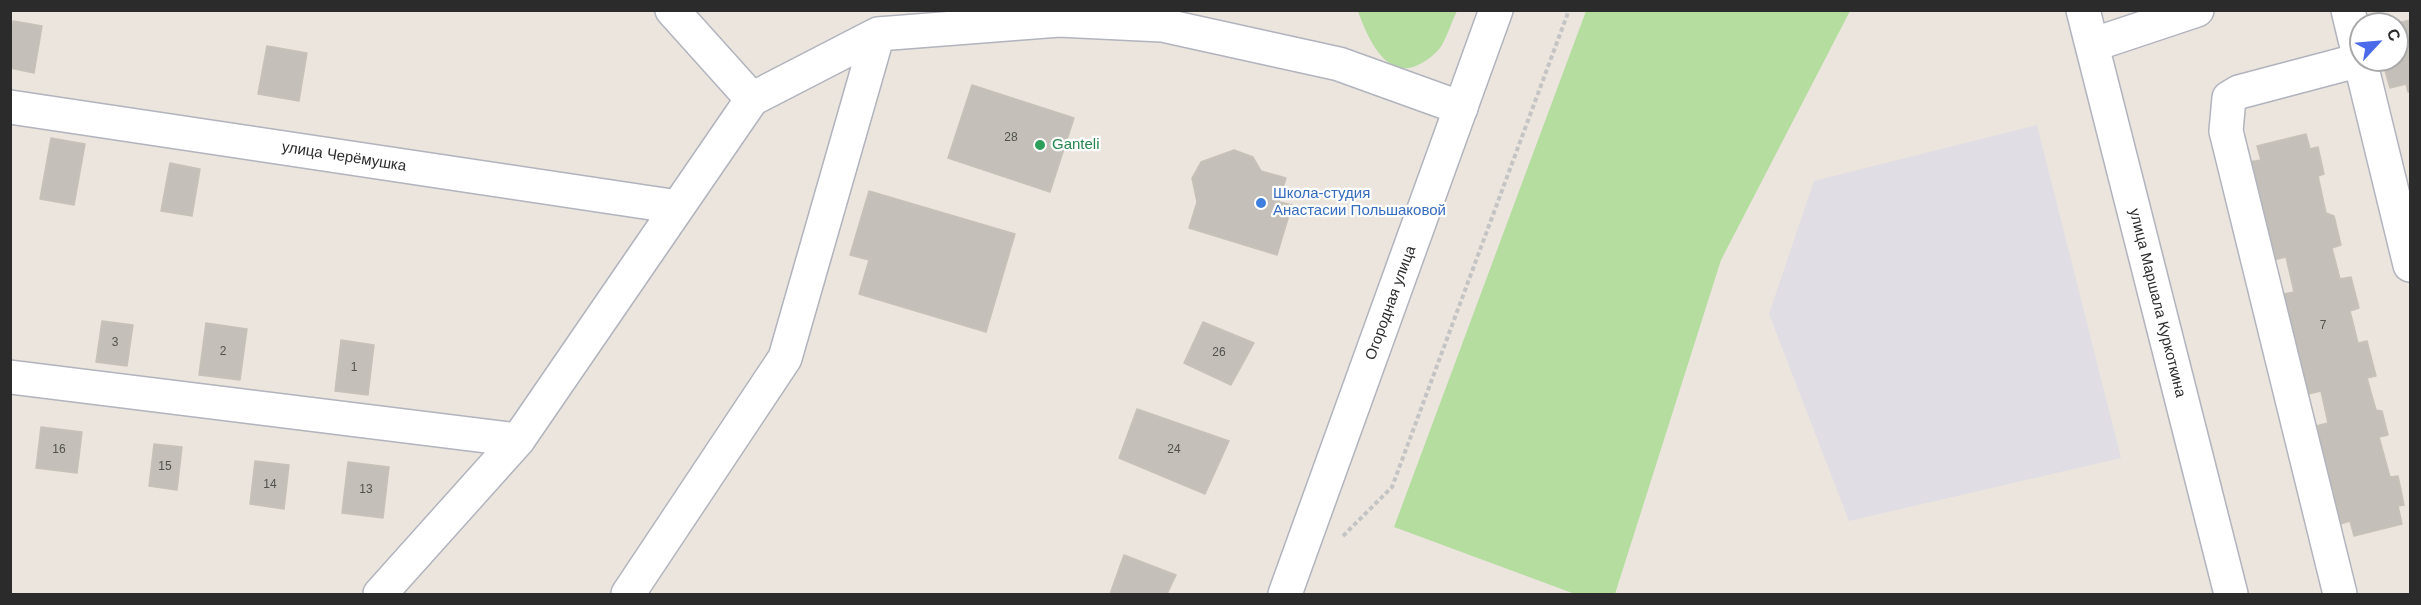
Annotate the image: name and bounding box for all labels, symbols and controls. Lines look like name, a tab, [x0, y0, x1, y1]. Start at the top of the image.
north arrow	[2349, 12, 2409, 72]
text: С	[2384, 26, 2404, 44]
house number: 28	[1004, 131, 1018, 145]
place label: Ganteli	[1052, 136, 1100, 154]
street label: улица Черёмушка	[281, 138, 407, 176]
marker: Ganteli	[1033, 138, 1047, 152]
place label: Школа-студия Анастасии Польшаковой	[1273, 185, 1446, 220]
marker: Школа-студия Анастасии Польшаковой	[1254, 196, 1268, 210]
street label: улица Маршала Куркоткина	[2125, 207, 2189, 399]
street label: Огородная улица	[1362, 243, 1420, 363]
house number: 7	[2320, 319, 2326, 333]
house number: 3	[112, 336, 118, 350]
house number: 2	[220, 345, 226, 359]
house number: 26	[1212, 346, 1226, 360]
house number: 1	[351, 361, 357, 375]
house number: 16	[52, 443, 66, 457]
house number: 24	[1167, 443, 1181, 457]
house number: 15	[158, 460, 172, 474]
house number: 14	[263, 478, 277, 492]
house number: 13	[359, 483, 373, 497]

